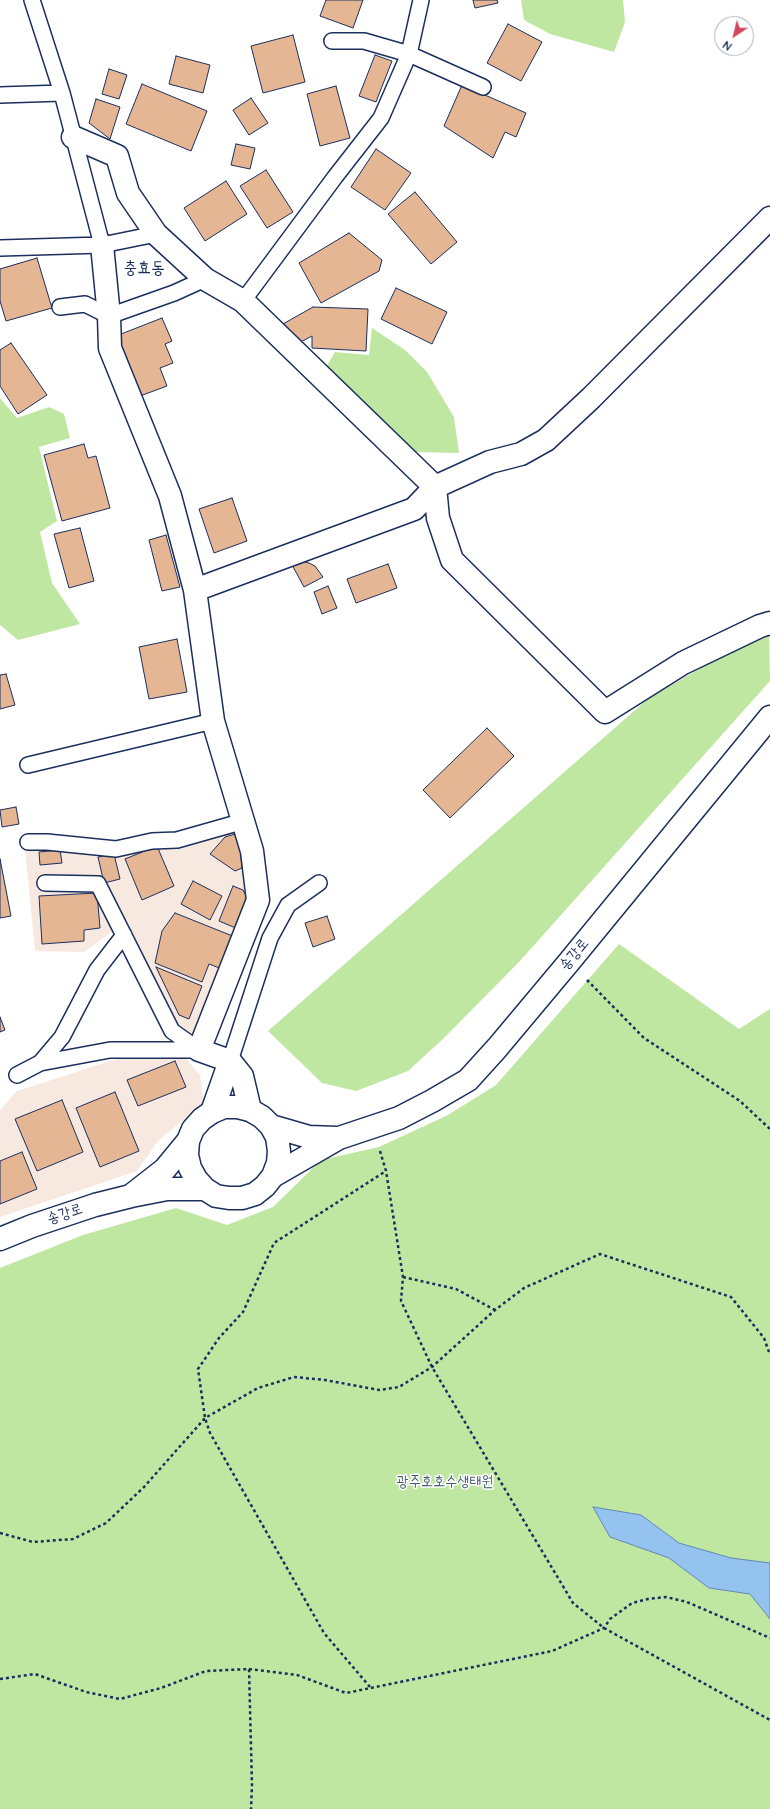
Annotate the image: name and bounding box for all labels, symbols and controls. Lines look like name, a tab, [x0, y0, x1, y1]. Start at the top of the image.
north arrow	[714, 16, 754, 56]
text: N	[720, 37, 735, 54]
district label: 충효동	[123, 259, 165, 279]
street label: 송강로	[556, 935, 594, 975]
street label: 송강로	[45, 1201, 85, 1229]
park label: 광주호호수생태원	[397, 1474, 493, 1492]

